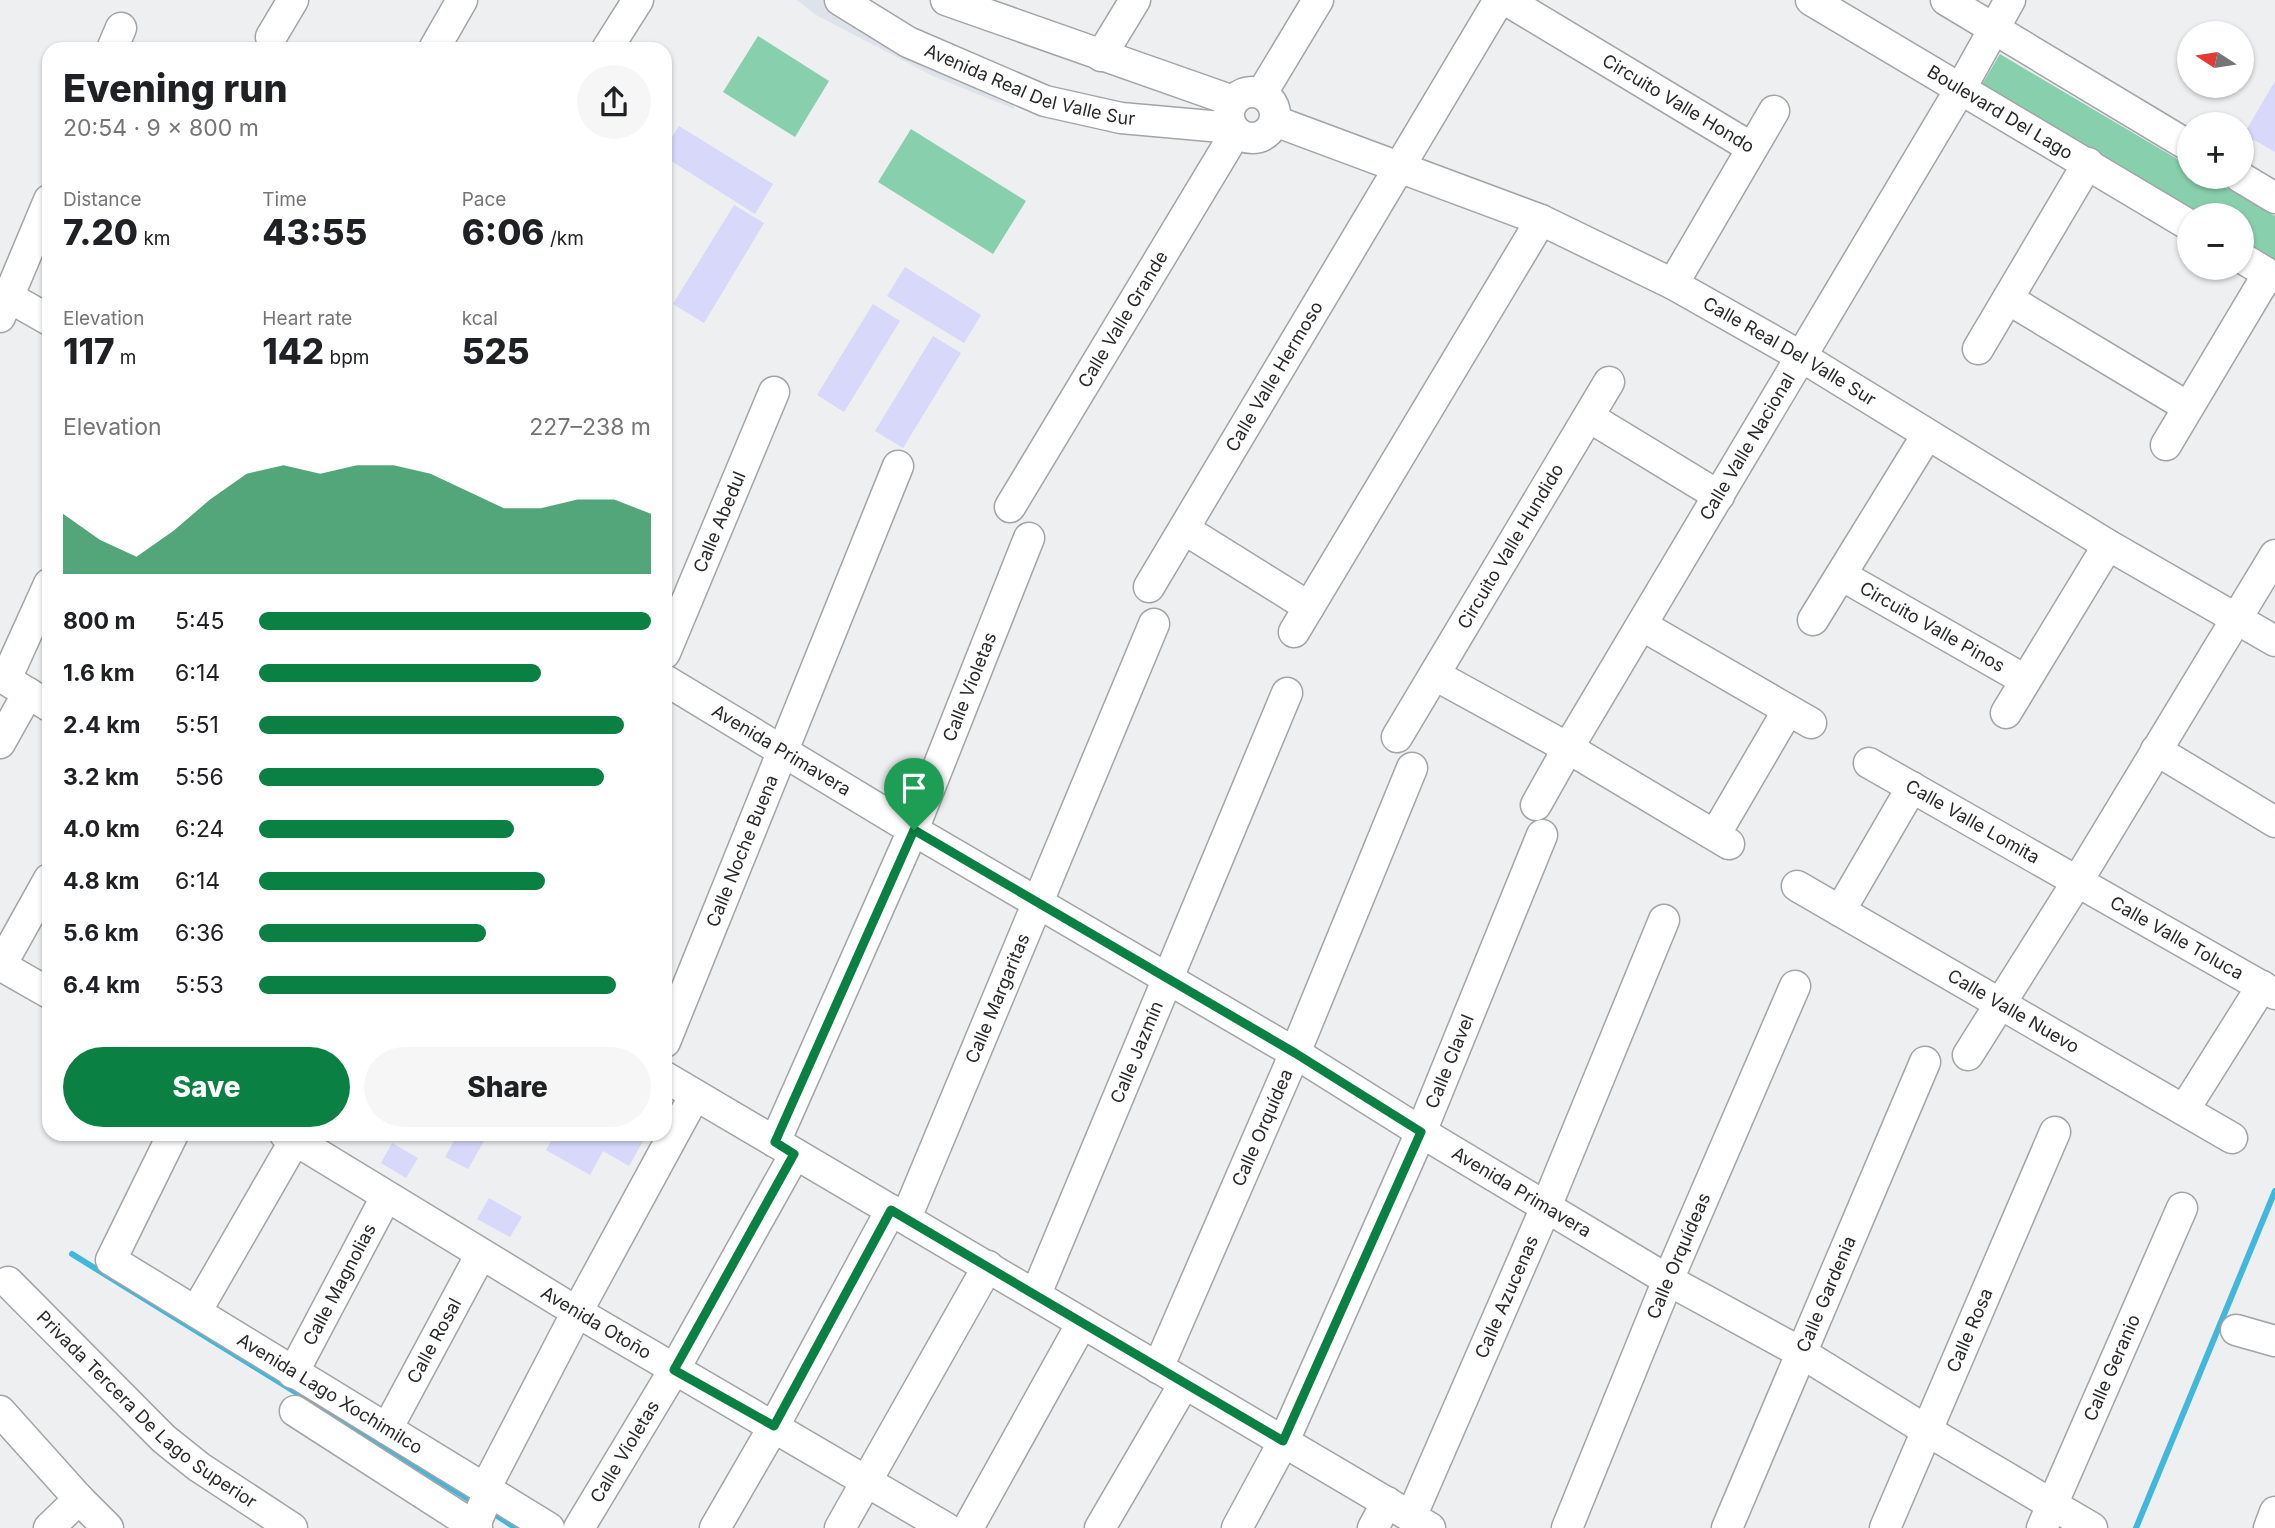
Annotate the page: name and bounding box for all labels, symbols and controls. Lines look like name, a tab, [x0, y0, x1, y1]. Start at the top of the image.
north arrow	[2177, 21, 2254, 98]
map controls	[2177, 21, 2254, 280]
street label: Avenida Real Del Valle Sur	[922, 39, 1136, 129]
street label: Circuito Valle Hondo	[1599, 49, 1758, 157]
street label: Boulevard Del Lago	[1924, 61, 2077, 163]
text: Evening run	[63, 65, 288, 111]
button: share	[577, 65, 651, 139]
button: +	[2177, 112, 2254, 189]
text: 20:54 · 9 × 800 m	[63, 114, 259, 142]
text: Distance	[63, 188, 141, 211]
text: Time	[262, 188, 307, 211]
text: Pace	[462, 188, 506, 211]
button: −	[2177, 203, 2254, 280]
text: 7.20	[63, 211, 138, 253]
text: 43:55	[262, 211, 367, 253]
text: 6:06	[462, 211, 545, 253]
text: km	[138, 227, 171, 250]
text: /km	[545, 227, 584, 250]
street label: Calle Valle Grande	[1073, 247, 1172, 391]
street label: Calle Real Del Valle Sur	[1699, 292, 1880, 410]
street label: Calle Valle Hermoso	[1221, 297, 1327, 455]
text: Elevation	[63, 307, 144, 330]
text: Heart rate	[262, 307, 352, 330]
text: kcal	[462, 307, 498, 330]
text: 117	[63, 330, 114, 372]
text: 142	[262, 330, 324, 372]
text: 525	[462, 330, 530, 372]
text: m	[114, 346, 136, 369]
text: bpm	[324, 346, 369, 369]
street label: Calle Valle Nacional	[1695, 369, 1799, 524]
text: Elevation	[63, 413, 162, 441]
text: 227–238 m	[529, 413, 651, 441]
street label: Circuito Valle Hundido	[1453, 460, 1568, 633]
street label: Calle Abedul	[689, 468, 750, 575]
street label: Circuito Valle Pinos	[1856, 577, 2009, 676]
text: 800 m	[63, 607, 135, 635]
text: 5:45	[175, 607, 224, 635]
street label: Calle Violetas	[938, 629, 1000, 744]
text: 1.6 km	[63, 659, 135, 687]
text: 6:14	[175, 659, 220, 687]
street label: Avenida Primavera	[708, 700, 855, 800]
text: 2.4 km	[63, 711, 141, 739]
text: 5:51	[175, 711, 219, 739]
pin	[884, 758, 944, 830]
text: 3.2 km	[63, 763, 139, 791]
text: 5:56	[175, 763, 224, 791]
icon: arrive	[895, 769, 933, 807]
street label: Calle Noche Buena	[702, 772, 782, 930]
street label: Calle Valle Lomita	[1902, 775, 2043, 868]
text: 4.0 km	[63, 815, 140, 843]
text: 6:24	[175, 815, 224, 843]
text: 4.8 km	[63, 867, 140, 895]
text: 6:14	[175, 867, 220, 895]
street label: Calle Valle Toluca	[2107, 891, 2247, 984]
text: 5.6 km	[63, 919, 139, 947]
text: 6:36	[175, 919, 224, 947]
street label: Calle Margaritas	[961, 930, 1034, 1066]
street label: Calle Valle Nuevo	[1944, 965, 2083, 1057]
text: 6.4 km	[63, 971, 140, 999]
text: 5:53	[175, 971, 224, 999]
street label: Calle Jazmín	[1106, 998, 1167, 1106]
street label: Calle Clavel	[1421, 1011, 1478, 1111]
button: Save	[63, 1047, 350, 1127]
button: Share	[364, 1047, 651, 1127]
street label: Calle Orquídea	[1227, 1066, 1297, 1189]
street label: Avenida Primavera	[1448, 1142, 1595, 1241]
street label: Calle Orquídeas	[1642, 1190, 1714, 1322]
street label: Calle Magnolias	[299, 1220, 380, 1349]
street label: Calle Azucenas	[1470, 1232, 1542, 1361]
street label: Calle Gardenia	[1792, 1233, 1860, 1355]
street label: Avenida Otoño	[537, 1282, 655, 1363]
street label: Calle Rosa	[1942, 1285, 1997, 1375]
street label: Calle Rosal	[402, 1294, 465, 1387]
street label: Privada Tercera De Lago Superior	[33, 1306, 261, 1512]
street label: Calle Geranio	[2079, 1311, 2144, 1424]
street label: Avenida Lago Xochimilco	[234, 1329, 427, 1458]
street label: Calle Violetas	[586, 1397, 663, 1506]

